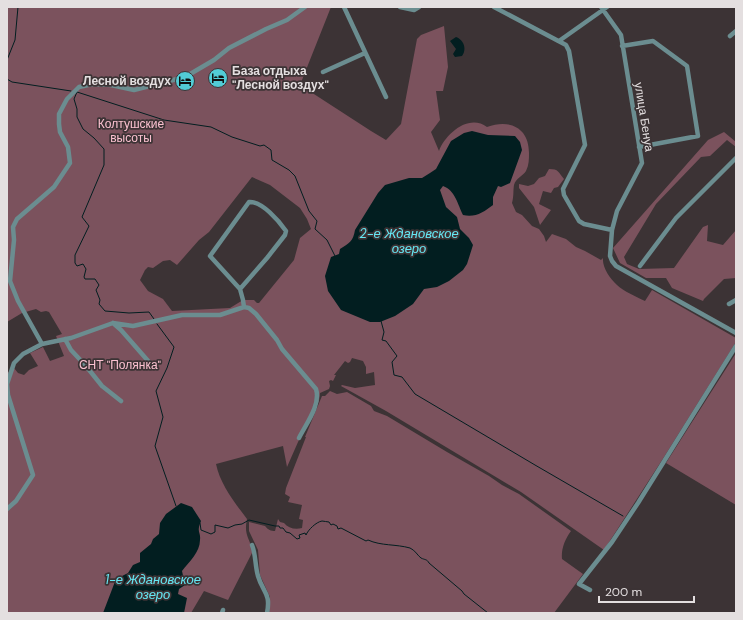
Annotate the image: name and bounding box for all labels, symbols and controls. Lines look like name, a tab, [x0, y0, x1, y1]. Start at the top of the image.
place label: База отдыха "Лесной воздух"	[232, 63, 329, 93]
hotel icon: База отдыха "Лесной воздух"	[207, 67, 229, 89]
hotel icon: Лесной воздух	[174, 70, 196, 92]
place label: Лесной воздух	[83, 73, 171, 89]
street label: улица Бенуа	[631, 81, 657, 153]
park label: Колтушские высоты	[98, 116, 164, 146]
water label: 2-е Ждановское озеро	[359, 225, 459, 257]
park label: СНТ "Полянка"	[79, 357, 162, 373]
water label: 1-е Ждановское озеро	[105, 571, 201, 603]
scale bar	[599, 578, 694, 604]
text: 200 m	[605, 584, 642, 600]

